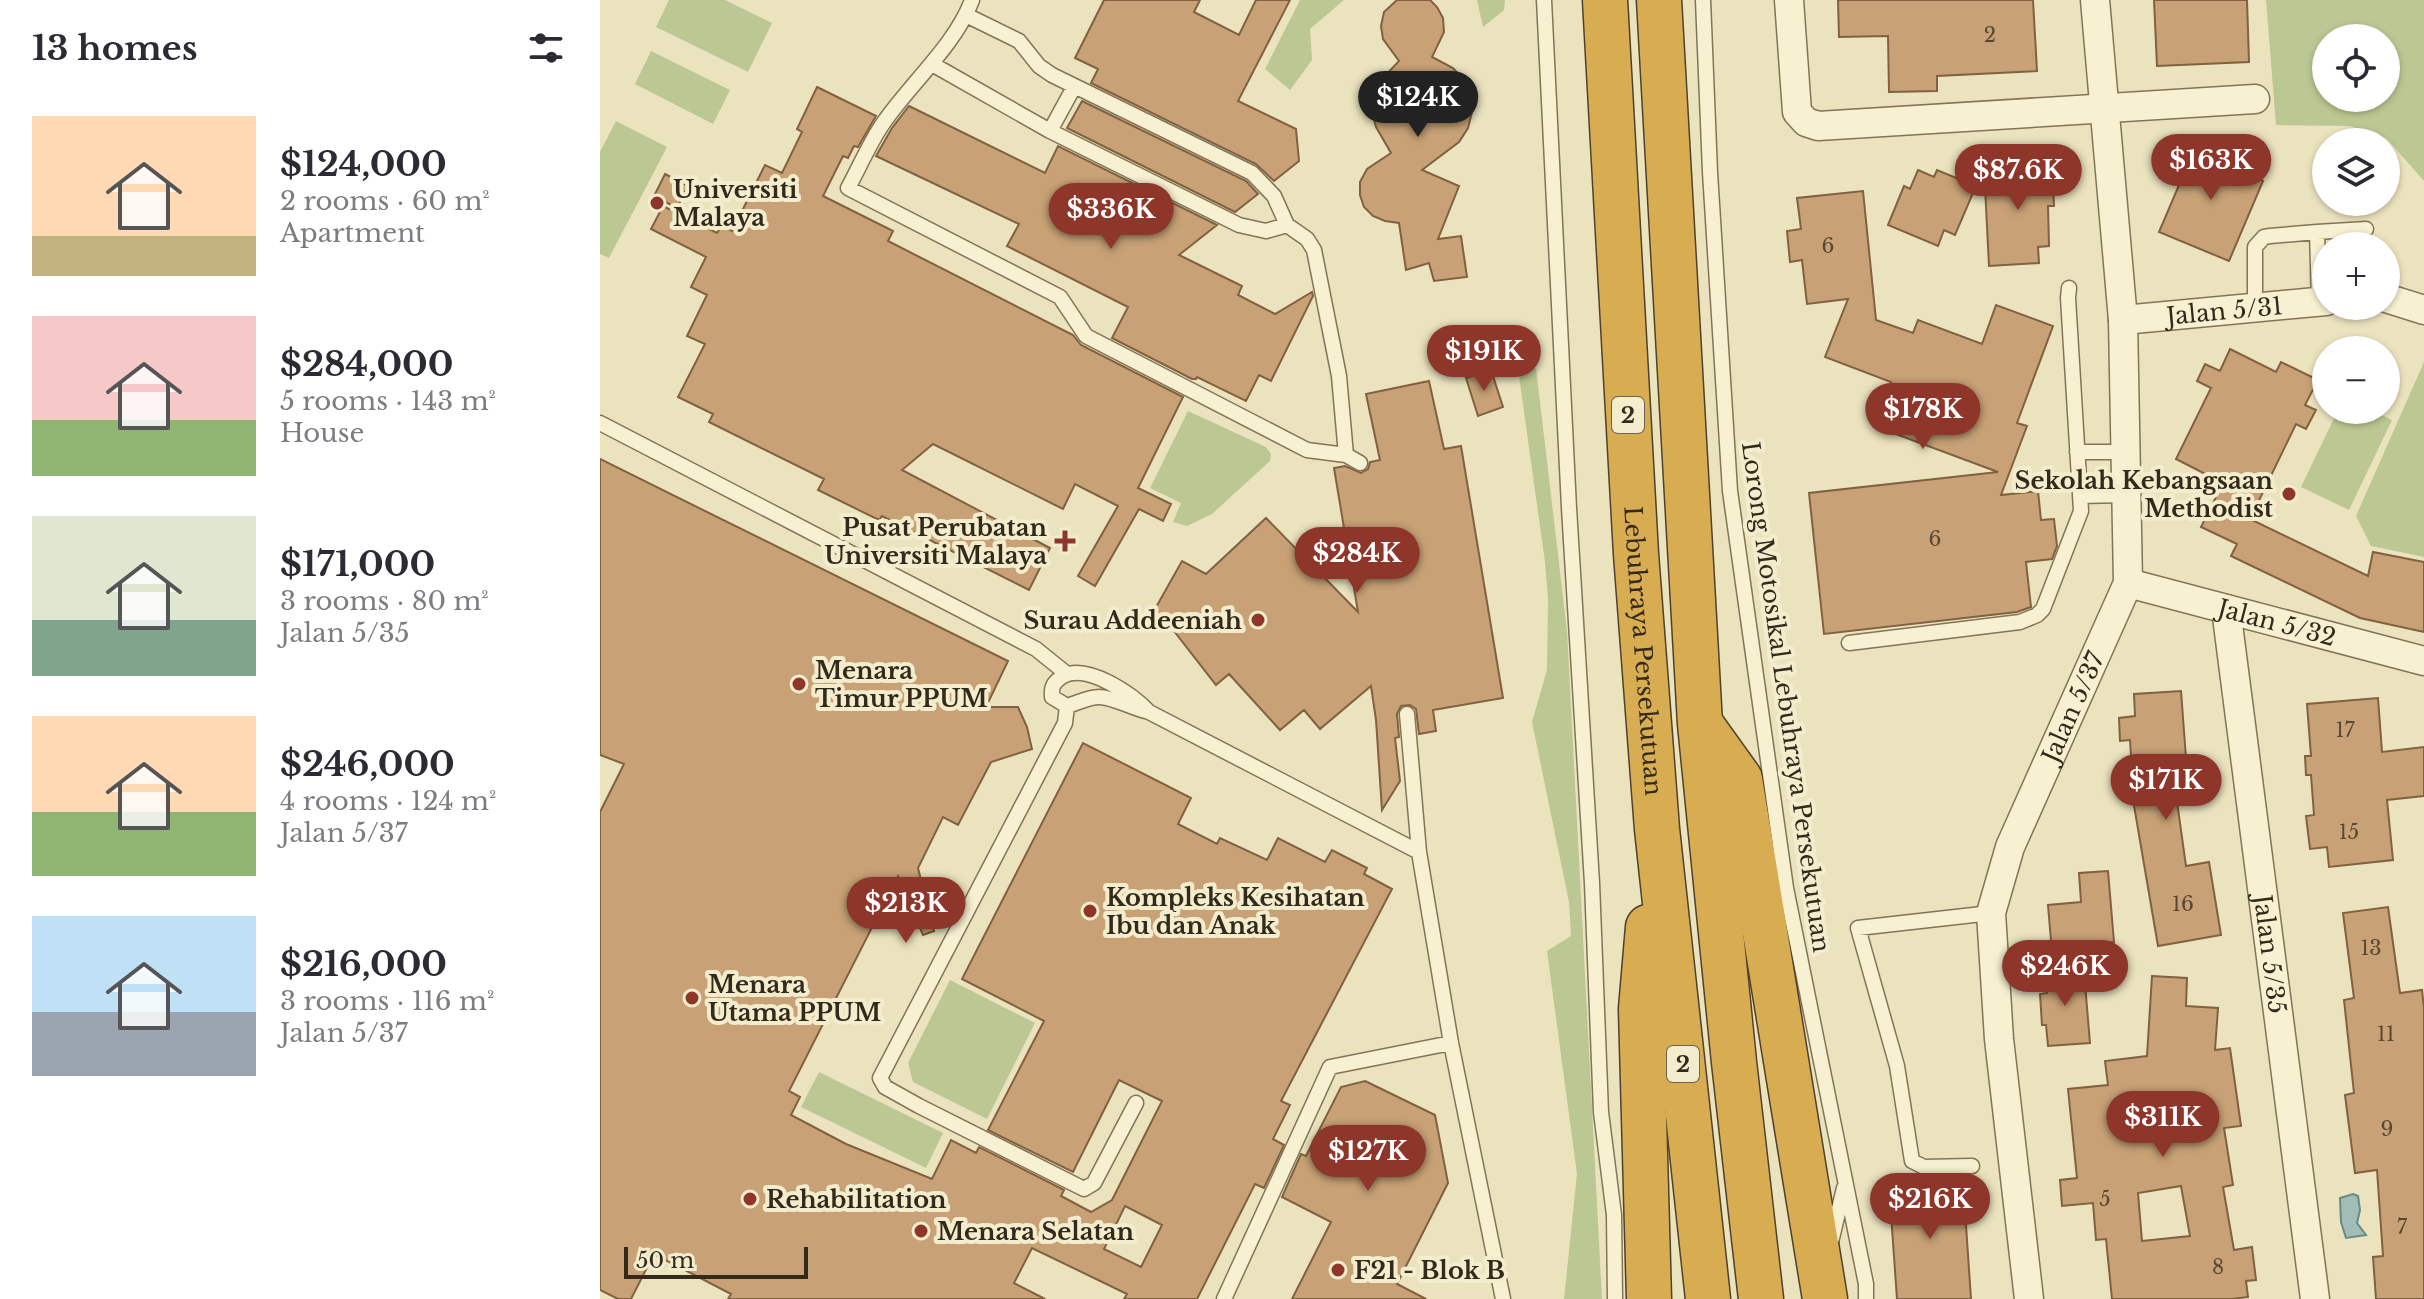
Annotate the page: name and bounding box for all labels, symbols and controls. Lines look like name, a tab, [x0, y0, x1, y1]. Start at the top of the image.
house number: 2	[1984, 23, 1996, 47]
map controls	[2312, 24, 2400, 424]
button: locate	[2312, 24, 2400, 112]
icon: filters	[524, 26, 568, 70]
text: 13 homes	[32, 27, 198, 69]
pin: $124K	[1362, 71, 1474, 139]
text: $124K	[1376, 81, 1460, 113]
button: layers	[2312, 128, 2400, 216]
pin: $163K	[2155, 134, 2267, 202]
text: $124,000	[280, 143, 447, 185]
pin: $87.6K	[1953, 144, 2083, 212]
text: $163K	[2169, 144, 2253, 176]
icon: home	[96, 148, 192, 244]
text: $87.6K	[1973, 154, 2063, 186]
place label: Universiti Malaya	[673, 175, 798, 232]
pin: $336K	[1055, 183, 1167, 251]
text: 2 rooms · 60 m²	[280, 185, 490, 217]
text: $336K	[1067, 193, 1155, 225]
marker: Universiti Malaya	[648, 194, 666, 212]
text: Apartment	[280, 217, 425, 249]
button: +	[2312, 232, 2400, 320]
house number: 6	[1822, 234, 1834, 258]
street label: Jalan 5/31	[2162, 291, 2284, 331]
pin: $191K	[1428, 325, 1540, 393]
text: $191K	[1445, 335, 1523, 367]
button: −	[2312, 336, 2400, 424]
text: $284,000	[280, 343, 453, 385]
icon: home	[96, 348, 192, 444]
pin: $178K	[1867, 383, 1979, 451]
text: 5 rooms · 143 m²	[280, 385, 496, 417]
text: $178K	[1883, 393, 1963, 425]
road number: 2	[1612, 397, 1644, 433]
text: House	[280, 417, 364, 449]
street label: Lorong Motosikal Lebuhraya Persekutuan	[1736, 440, 1836, 954]
place label: Sekolah Kebangsaan Methodist	[2015, 466, 2274, 523]
marker: Sekolah Kebangsaan Methodist	[2280, 485, 2298, 503]
street label: Lebuhraya Persekutuan	[1619, 505, 1669, 797]
place label: Pusat Perubatan Universiti Malaya	[824, 513, 1048, 570]
pin: $284K	[1301, 527, 1413, 595]
house number: 6	[1929, 527, 1941, 551]
marker: Pusat Perubatan Universiti Malaya	[1054, 530, 1076, 552]
text: $284K	[1313, 537, 1401, 569]
text: $171,000	[280, 543, 435, 585]
icon: home	[96, 548, 192, 644]
text: 3 rooms · 80 m²	[280, 585, 489, 617]
street label: Jalan 5/32	[2212, 592, 2339, 652]
place label: Surau Addeeniah	[1024, 606, 1242, 635]
marker: Surau Addeeniah	[1249, 611, 1267, 629]
text: Jalan 5/35	[280, 617, 410, 649]
street label: Jalan 5/37	[2034, 646, 2110, 770]
place label: Menara Timur PPUM	[815, 656, 988, 713]
marker: Menara Timur PPUM	[790, 675, 808, 693]
house number: 17	[2336, 718, 2355, 742]
text: $246,000	[280, 743, 455, 785]
icon: home	[96, 748, 192, 844]
pin: $171K	[2110, 754, 2222, 822]
text: $171K	[2129, 764, 2203, 796]
text: 4 rooms · 124 m²	[280, 785, 496, 817]
text: Jalan 5/37	[280, 817, 408, 849]
house number: 15	[2339, 820, 2359, 844]
pin: $213K	[850, 877, 962, 945]
place label: Kompleks Kesihatan Ibu dan Anak	[1106, 883, 1365, 940]
text: $213K	[865, 887, 947, 919]
street label: Jalan 5/35	[2248, 890, 2293, 1015]
house number: 16	[2172, 892, 2194, 916]
marker: Kompleks Kesihatan Ibu dan Anak	[1081, 902, 1099, 920]
house number: 13	[2360, 936, 2382, 960]
pin: $246K	[2009, 940, 2121, 1008]
text: $216,000	[280, 943, 447, 985]
icon: home	[96, 948, 192, 1044]
text: $246K	[2020, 950, 2110, 982]
place label: Menara Utama PPUM	[708, 970, 881, 1027]
text: 3 rooms · 116 m²	[280, 985, 494, 1017]
marker: Menara Utama PPUM	[683, 989, 701, 1007]
text: Jalan 5/37	[280, 1017, 408, 1049]
house number: 11	[2377, 1022, 2395, 1046]
road number: 2	[1667, 1046, 1699, 1082]
pin: $311K	[2107, 1091, 2219, 1159]
text: $311K	[2124, 1101, 2202, 1133]
house number: 9	[2381, 1117, 2393, 1141]
pin: $127K	[1312, 1125, 1424, 1193]
text: $127K	[1328, 1135, 1408, 1167]
pin: $216K	[1874, 1173, 1986, 1241]
text: $216K	[1888, 1183, 1972, 1215]
place label: Rehabilitation	[766, 1185, 947, 1214]
house number: 5	[2099, 1187, 2111, 1211]
marker: Rehabilitation	[741, 1190, 759, 1208]
house number: 7	[2397, 1215, 2408, 1239]
place label: Menara Selatan	[937, 1217, 1135, 1246]
marker: Menara Selatan	[912, 1222, 930, 1240]
scale bar	[624, 1243, 808, 1279]
text: 50 m	[636, 1247, 694, 1274]
house number: 8	[2212, 1255, 2224, 1279]
place label: F21 - Blok B	[1354, 1256, 1505, 1285]
marker: F21 - Blok B	[1329, 1261, 1347, 1279]

